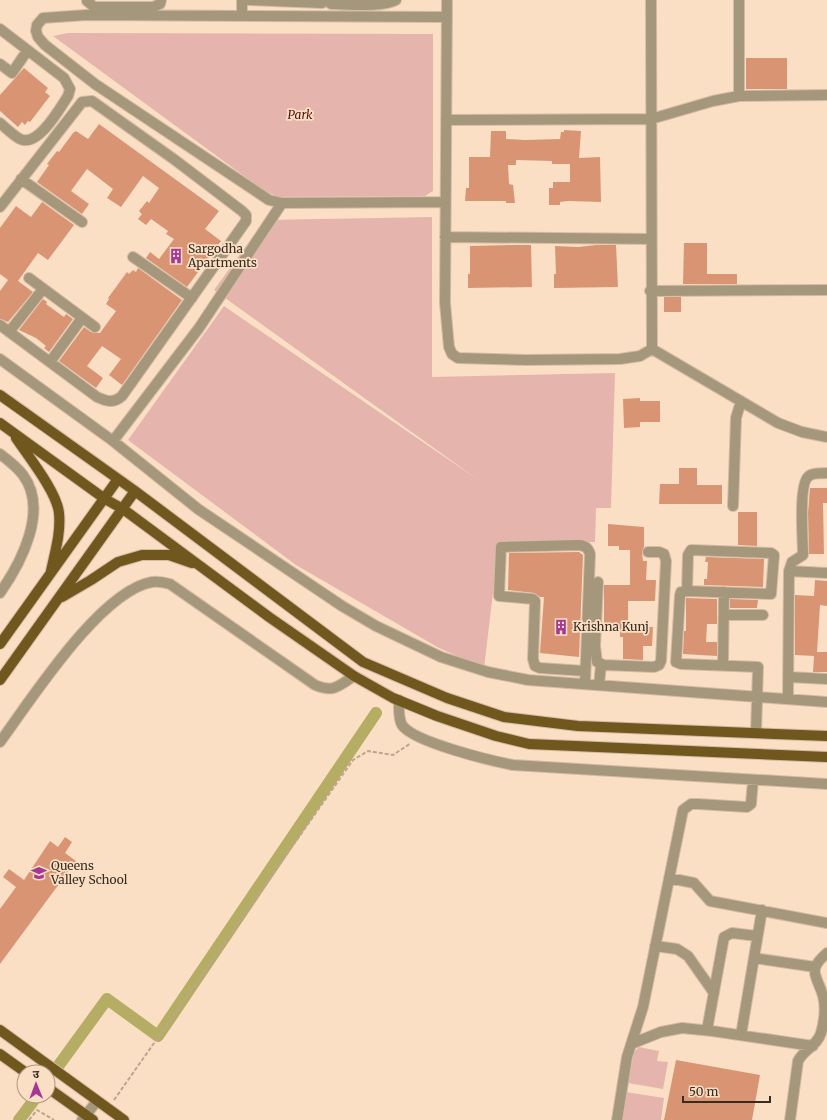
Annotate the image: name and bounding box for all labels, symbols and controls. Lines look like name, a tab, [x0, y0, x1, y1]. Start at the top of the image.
park label: Park	[287, 107, 313, 122]
place label: Sargodha Apartments	[187, 241, 257, 270]
building icon: Sargodha Apartments	[167, 247, 185, 265]
building icon: Krishna Kunj	[552, 618, 570, 636]
place label: Krishna Kunj	[573, 619, 649, 634]
place label: Queens Valley School	[50, 858, 128, 887]
school or university icon: Queens Valley School	[30, 864, 48, 882]
north arrow	[16, 1064, 56, 1104]
text: उ	[32, 1067, 40, 1081]
scale bar	[683, 1078, 770, 1104]
text: 50 m	[689, 1084, 718, 1099]

